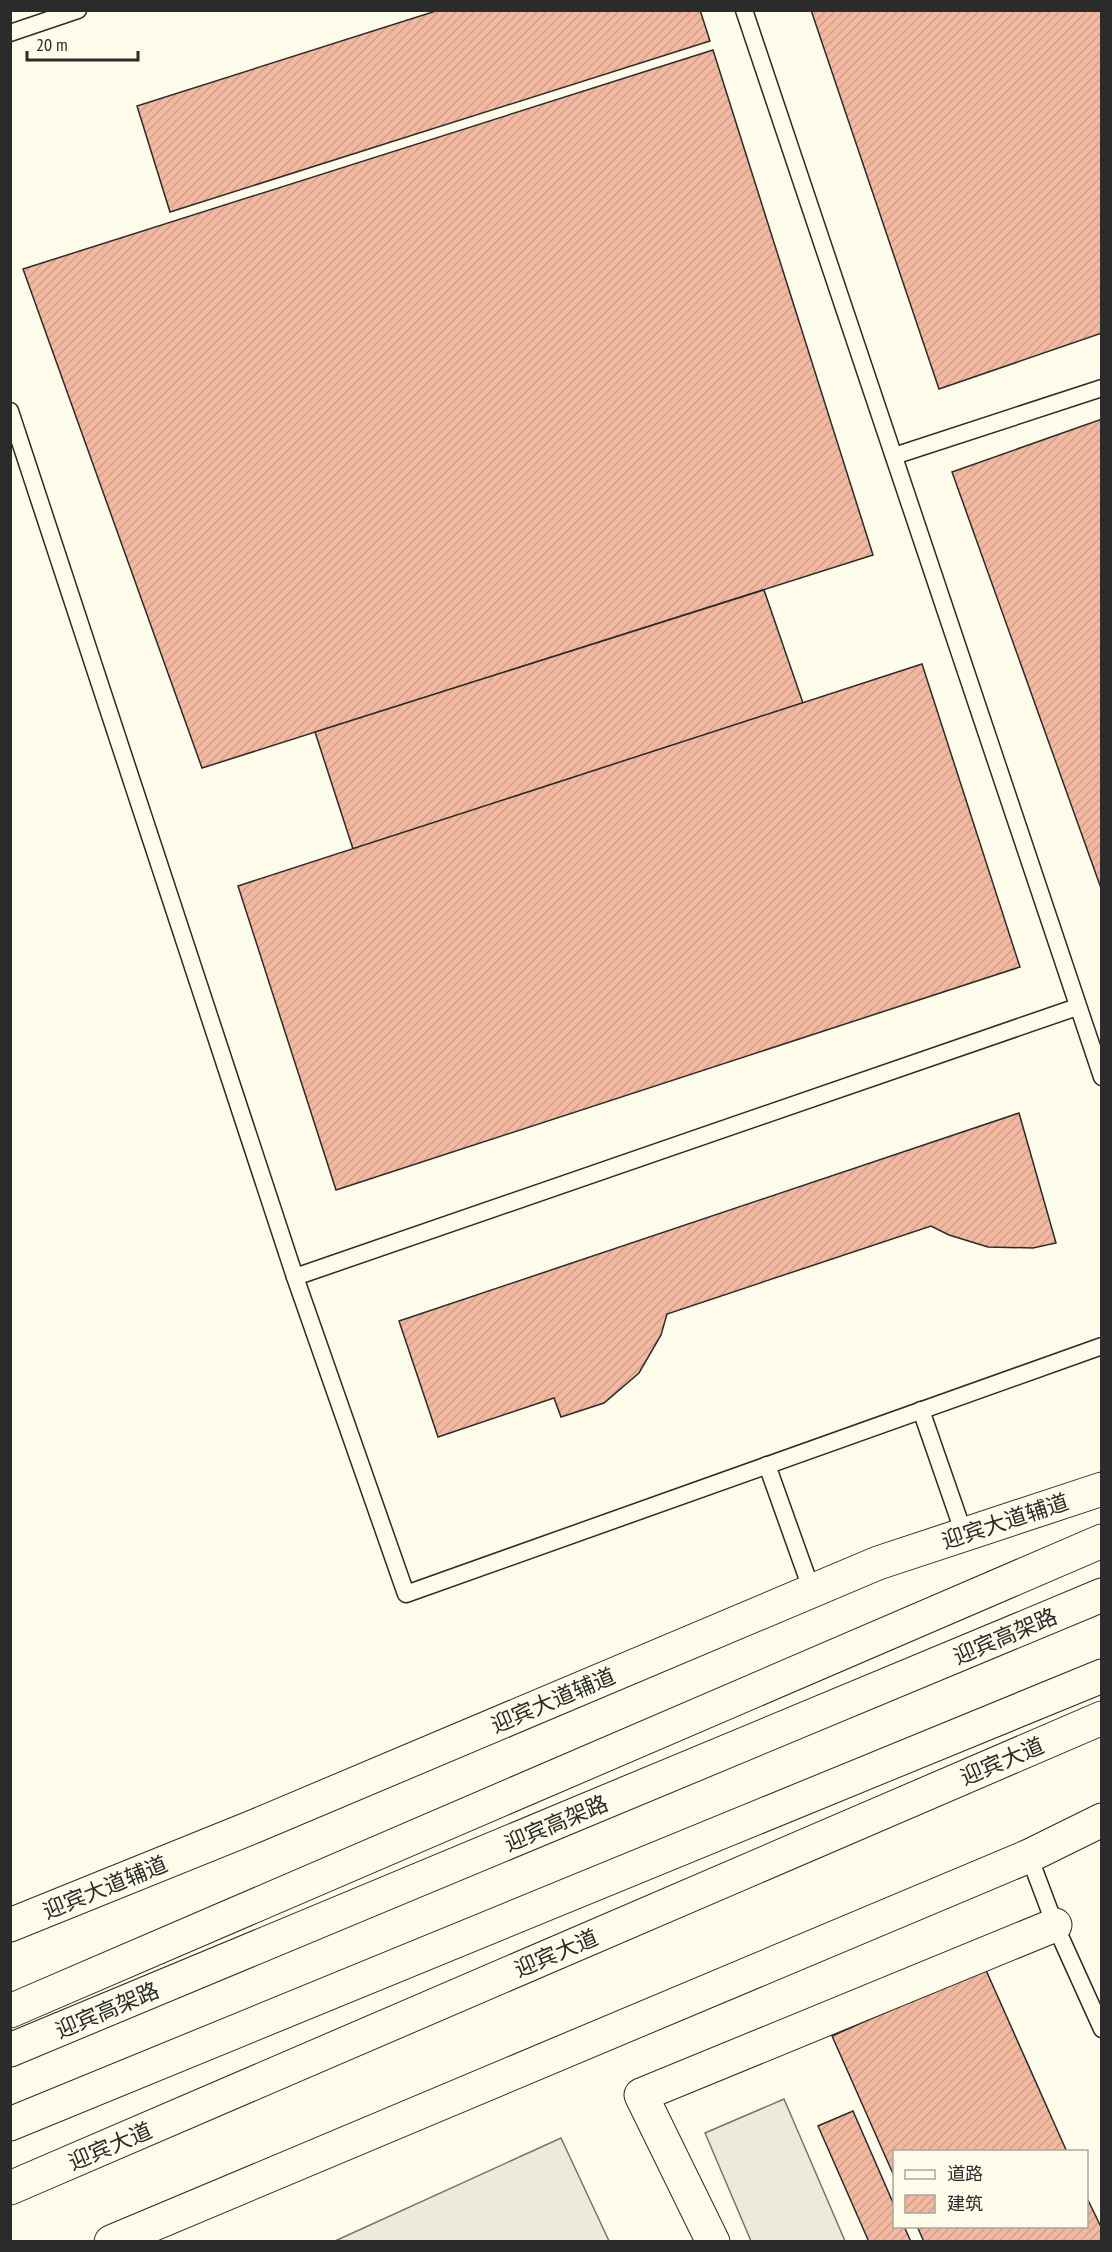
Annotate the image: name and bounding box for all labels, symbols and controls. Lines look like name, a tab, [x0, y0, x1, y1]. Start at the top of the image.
scale bar	[27, 24, 138, 62]
text: 20 m	[36, 33, 68, 56]
street label: 迎宾大道辅道	[938, 1487, 1072, 1555]
street label: 迎宾高架路	[949, 1602, 1061, 1670]
street label: 迎宾大道辅道	[487, 1661, 619, 1739]
street label: 迎宾大道	[956, 1731, 1048, 1791]
street label: 迎宾高架路	[500, 1789, 612, 1857]
street label: 迎宾大道辅道	[39, 1849, 171, 1925]
street label: 迎宾大道	[510, 1923, 602, 1983]
street label: 迎宾高架路	[51, 1976, 163, 2044]
street label: 迎宾大道	[64, 2116, 156, 2176]
legend	[893, 2150, 1088, 2228]
text: 道路	[947, 2162, 983, 2185]
text: 建筑	[947, 2192, 983, 2215]

